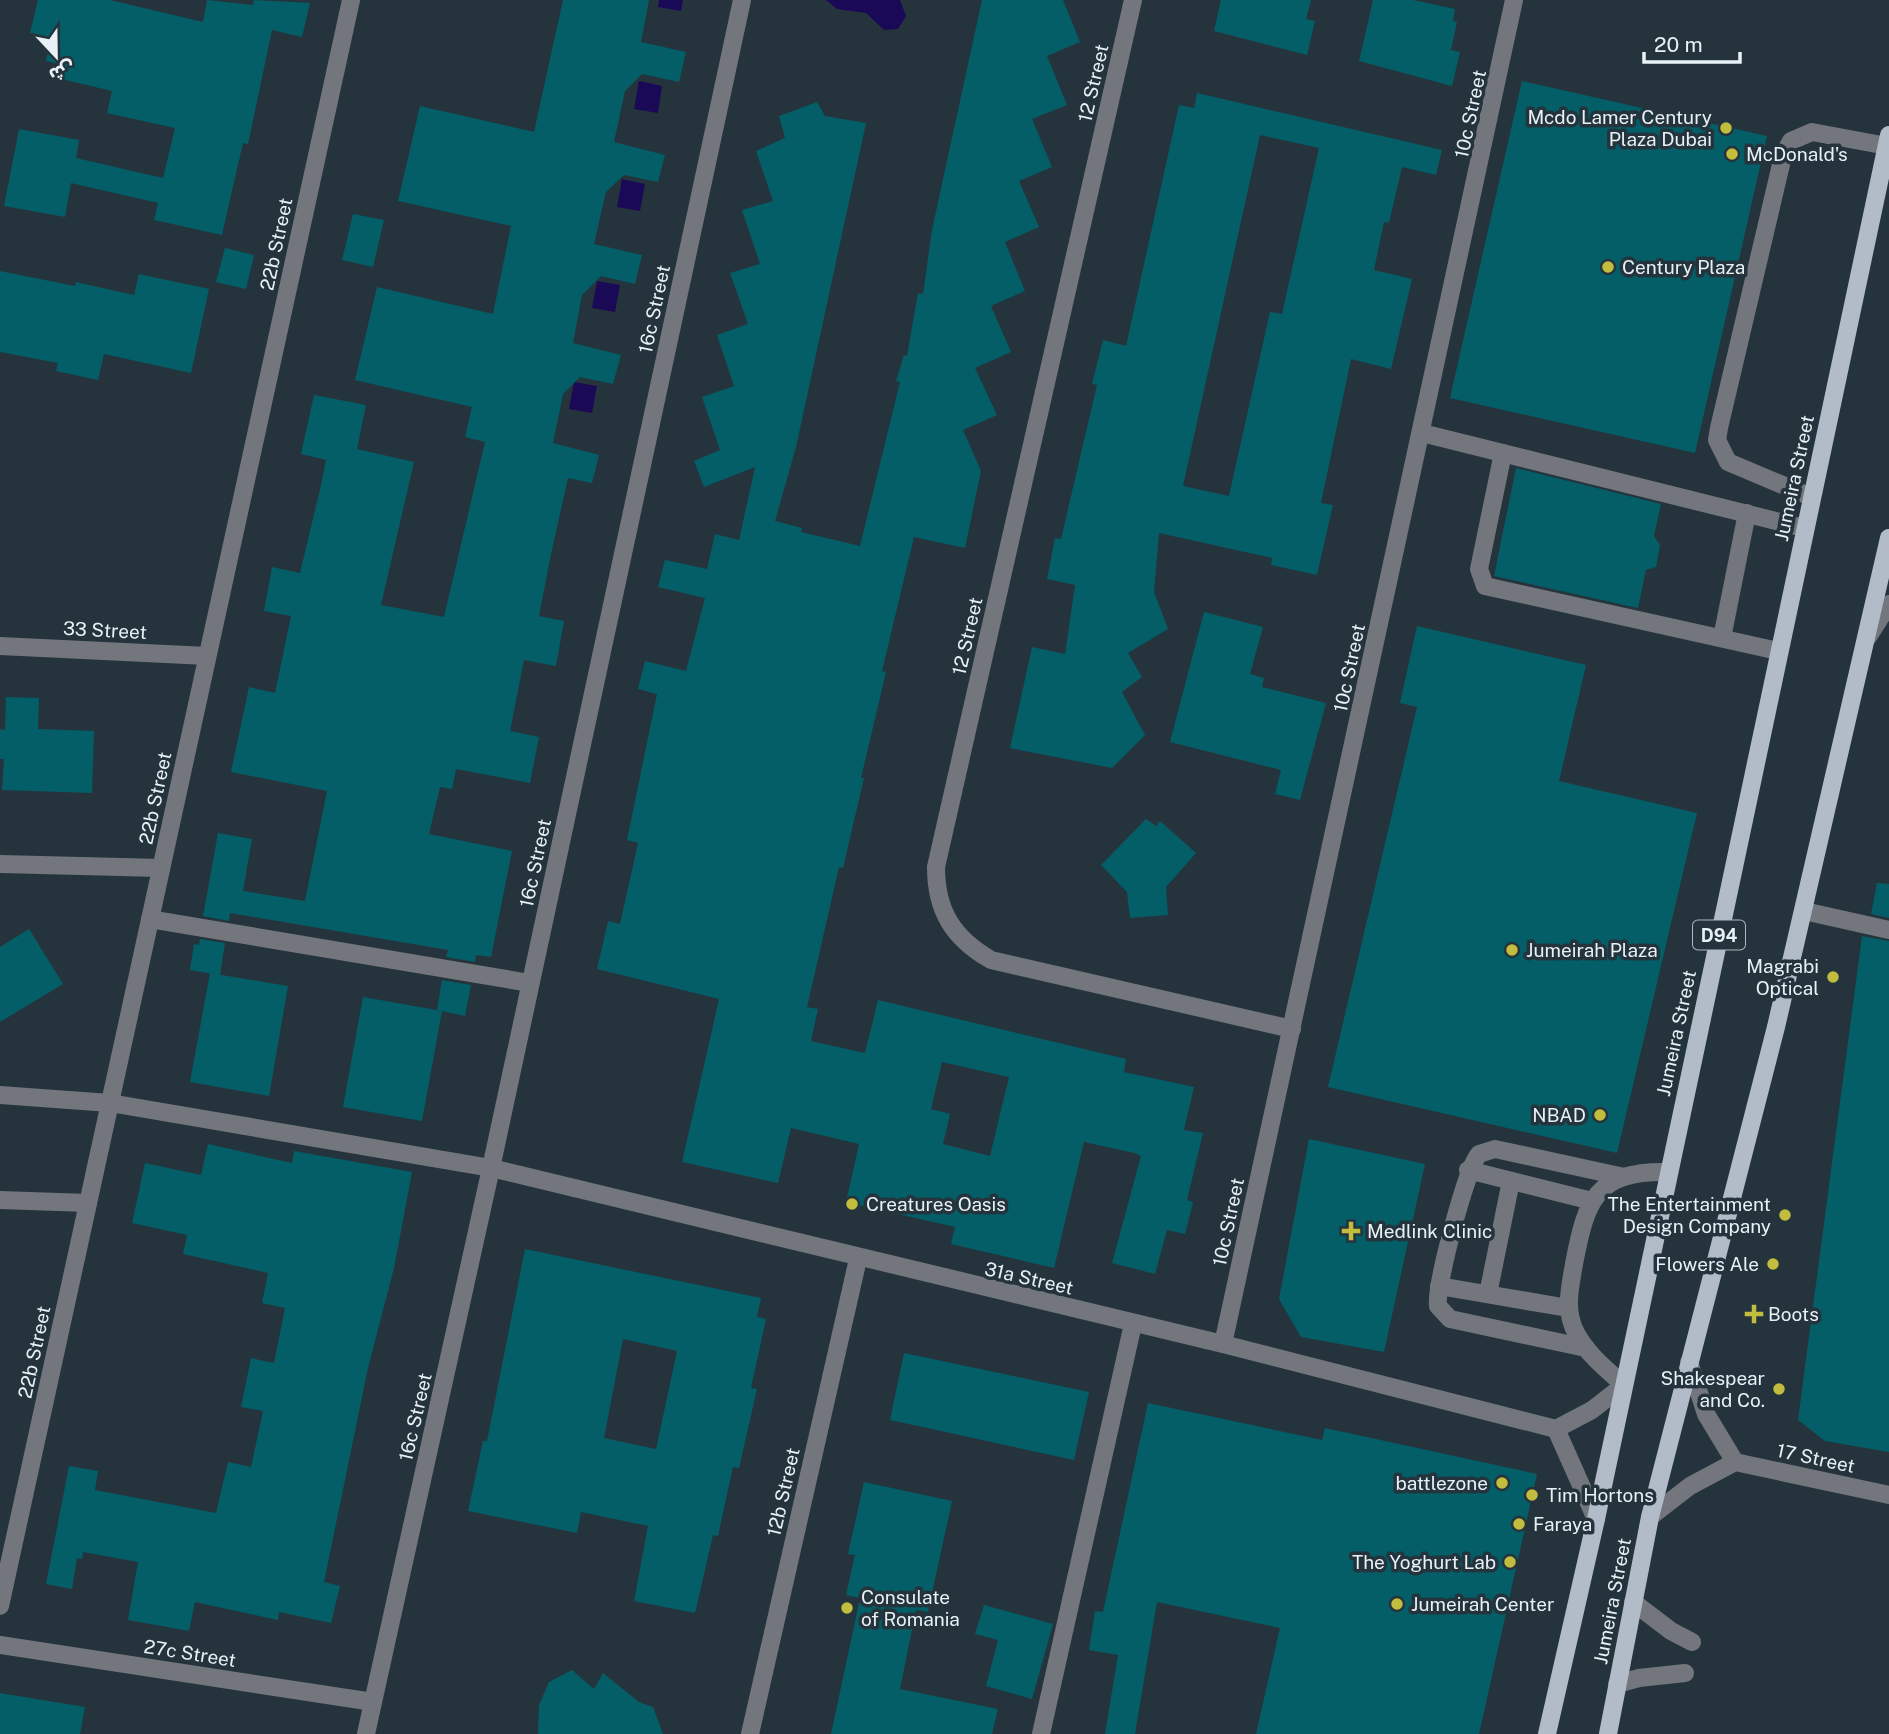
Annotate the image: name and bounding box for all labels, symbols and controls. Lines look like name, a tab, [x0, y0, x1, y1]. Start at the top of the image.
north arrow	[21, 21, 91, 91]
scale bar	[1644, 21, 1740, 65]
text: 20 m	[1654, 32, 1703, 57]
street label: 12 Street	[1073, 42, 1113, 124]
text: ش	[46, 57, 79, 87]
street label: 10c Street	[1450, 68, 1490, 160]
place label: Mcdo Lamer Century Plaza Dubai	[1527, 106, 1712, 150]
marker: Mcdo Lamer Century Plaza Dubai	[1718, 120, 1734, 136]
place label: McDonald's	[1746, 143, 1848, 165]
marker: McDonald's	[1724, 146, 1740, 162]
street label: 22b Street	[255, 196, 297, 292]
place label: Century Plaza	[1622, 256, 1745, 278]
marker: Century Plaza	[1600, 259, 1616, 275]
street label: 16c Street	[634, 263, 674, 355]
street label: Jumeira Street	[1770, 413, 1818, 543]
street label: 12 Street	[947, 595, 987, 677]
street label: 33 Street	[63, 617, 147, 643]
street label: 10c Street	[1329, 622, 1369, 714]
street label: 22b Street	[134, 750, 176, 846]
street label: 16c Street	[515, 817, 555, 909]
road number: D94	[1693, 920, 1745, 950]
place label: Jumeirah Plaza	[1526, 939, 1658, 961]
marker: Jumeirah Plaza	[1504, 942, 1520, 958]
place label: Magrabi Optical	[1746, 955, 1819, 999]
street label: Jumeira Street	[1652, 968, 1700, 1098]
marker: Magrabi Optical	[1825, 969, 1841, 985]
place label: NBAD	[1532, 1104, 1586, 1126]
marker: NBAD	[1592, 1107, 1608, 1123]
street label: 10c Street	[1208, 1176, 1248, 1268]
place label: Creatures Oasis	[866, 1193, 1006, 1215]
place label: The Entertainment Design Company	[1608, 1193, 1771, 1237]
marker: Creatures Oasis	[844, 1196, 860, 1212]
marker: The Entertainment Design Company	[1777, 1207, 1793, 1223]
place label: Medlink Clinic	[1367, 1220, 1492, 1242]
marker: Medlink Clinic	[1341, 1221, 1361, 1241]
place label: Flowers Ale	[1655, 1253, 1759, 1275]
marker: Flowers Ale	[1765, 1256, 1781, 1272]
street label: 31a Street	[983, 1257, 1075, 1299]
place label: Boots	[1768, 1303, 1819, 1325]
street label: 22b Street	[13, 1304, 55, 1400]
marker: Boots	[1746, 1306, 1762, 1322]
place label: Shakespear and Co.	[1660, 1367, 1765, 1411]
street label: 16c Street	[394, 1371, 436, 1463]
marker: Shakespear and Co.	[1771, 1381, 1787, 1397]
street label: 17 Street	[1775, 1439, 1857, 1477]
street label: 12b Street	[762, 1445, 804, 1539]
place label: battlezone	[1395, 1472, 1488, 1494]
marker: battlezone	[1494, 1475, 1510, 1491]
place label: Tim Hortons	[1546, 1484, 1654, 1506]
marker: Tim Hortons	[1524, 1487, 1540, 1503]
place label: Faraya	[1533, 1513, 1592, 1535]
marker: Faraya	[1511, 1516, 1527, 1532]
street label: Jumeira Street	[1589, 1536, 1635, 1666]
place label: The Yoghurt Lab	[1352, 1551, 1496, 1573]
marker: The Yoghurt Lab	[1502, 1554, 1518, 1570]
place label: Consulate of Romania	[861, 1586, 960, 1630]
place label: Jumeirah Center	[1411, 1593, 1554, 1615]
marker: Jumeirah Center	[1389, 1596, 1405, 1612]
marker: Consulate of Romania	[839, 1600, 855, 1616]
street label: 27c Street	[142, 1635, 238, 1671]

